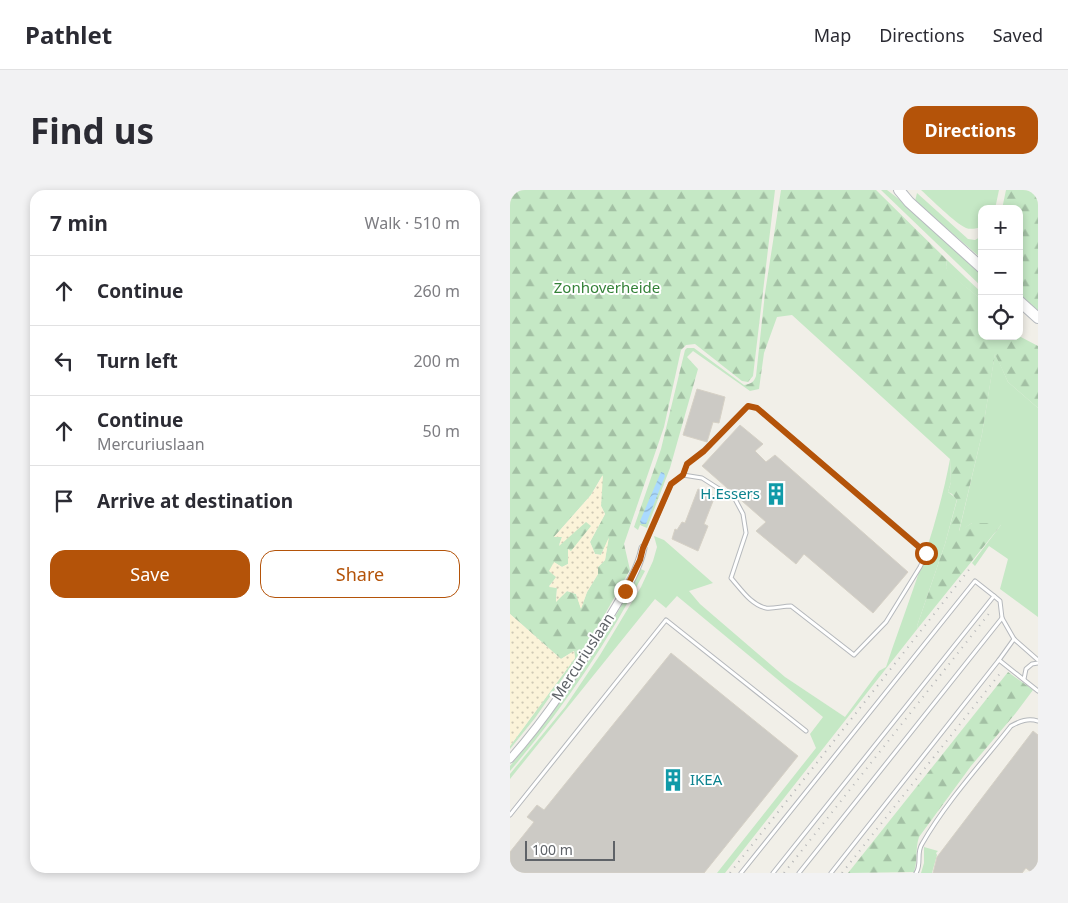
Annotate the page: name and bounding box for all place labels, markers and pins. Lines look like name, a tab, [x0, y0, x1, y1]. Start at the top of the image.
building icon: H.Essers	[763, 481, 789, 507]
place label: H.Essers	[700, 483, 760, 503]
building icon: IKEA	[660, 767, 686, 793]
place label: IKEA	[690, 769, 723, 789]

